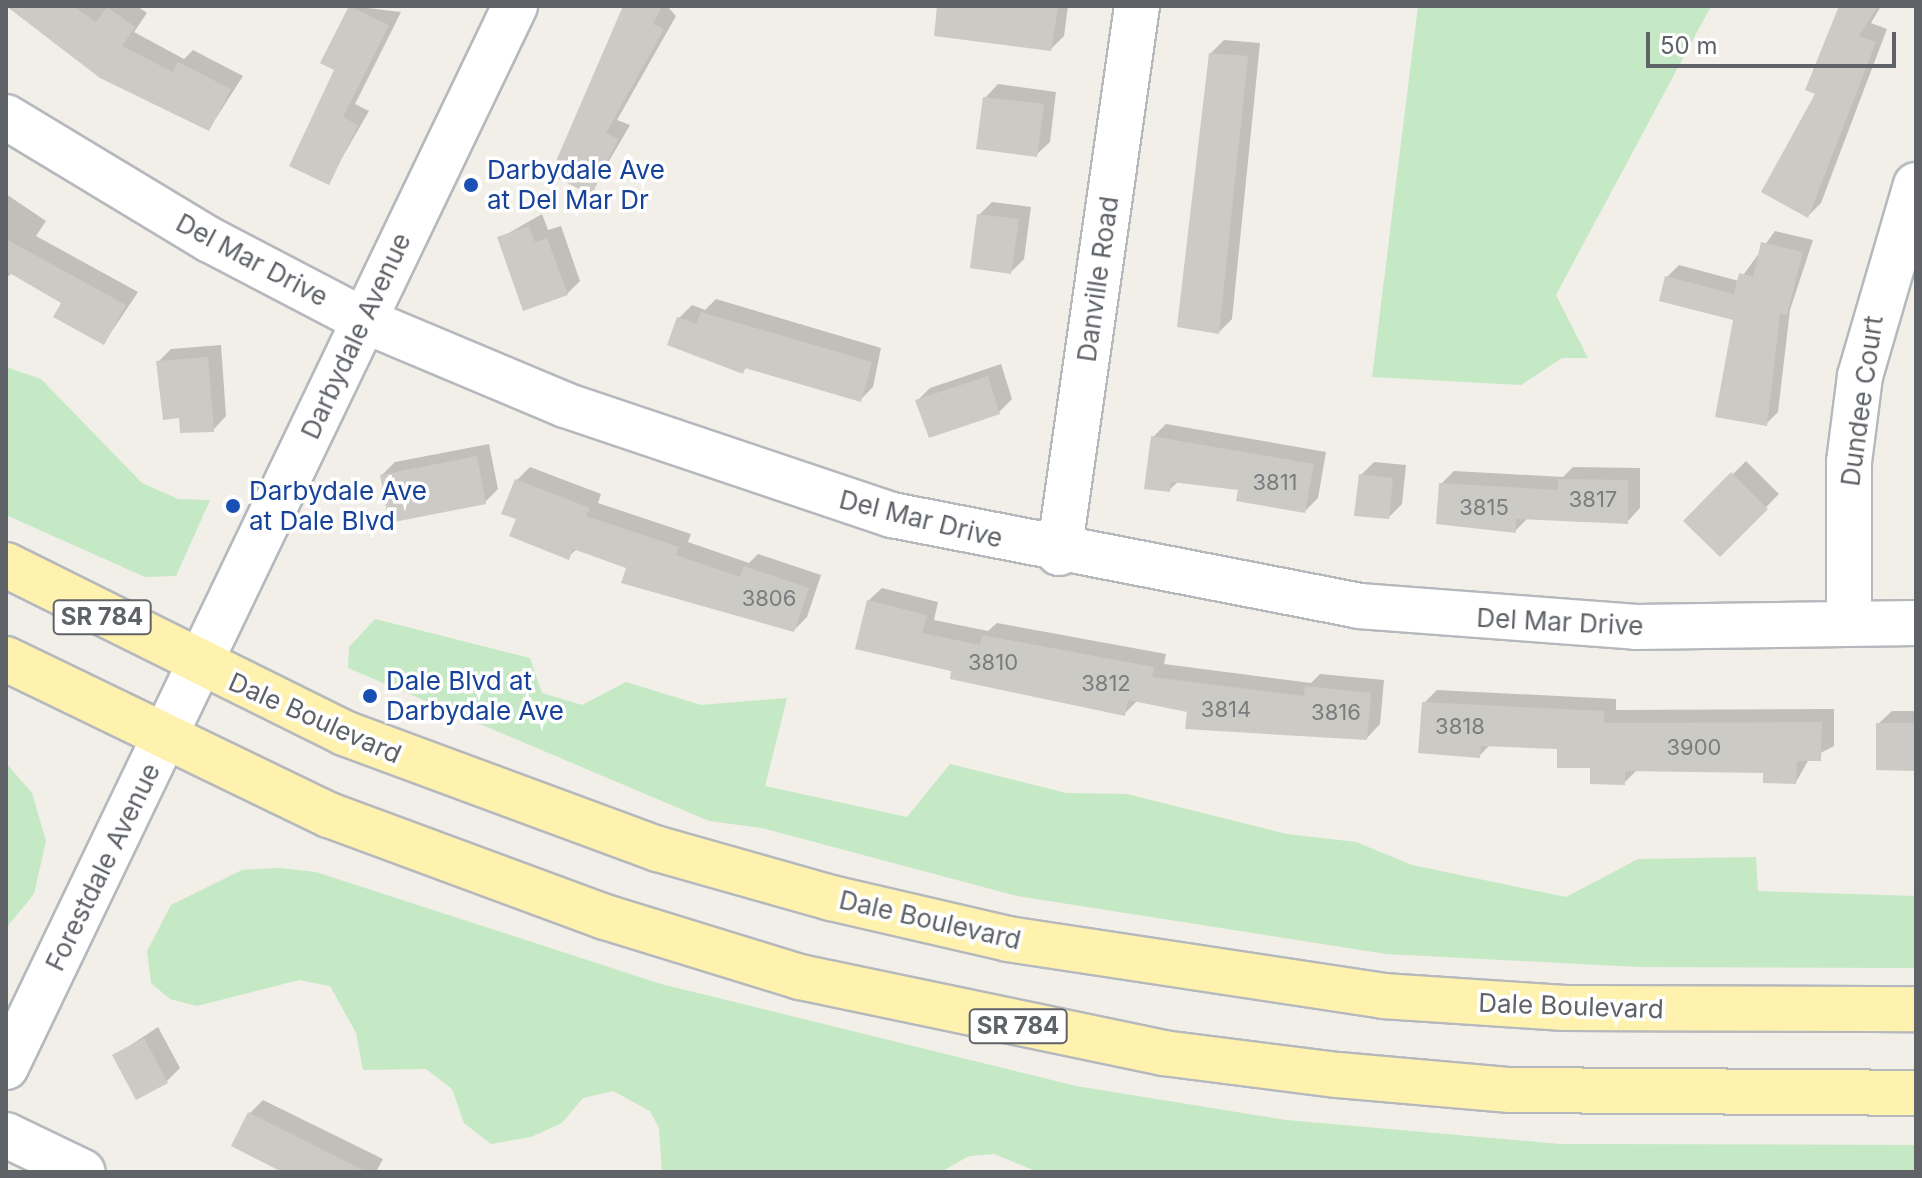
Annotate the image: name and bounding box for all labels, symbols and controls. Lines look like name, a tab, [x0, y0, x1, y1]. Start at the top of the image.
scale bar	[1650, 16, 1900, 66]
text: 50 m	[1660, 31, 1718, 60]
place label: Darbydale Ave at Del Mar Dr	[487, 154, 665, 216]
marker: Darbydale Ave at Del Mar Dr	[462, 176, 480, 194]
street label: Danville Road	[1071, 194, 1125, 364]
street label: Del Mar Drive	[171, 207, 333, 313]
street label: Darbydale Avenue	[295, 228, 417, 444]
street label: Dundee Court	[1835, 314, 1889, 488]
house number: 3811	[1252, 470, 1298, 496]
place label: Darbydale Ave at Dale Blvd	[249, 475, 427, 536]
street label: Del Mar Drive	[836, 484, 1006, 554]
house number: 3817	[1569, 487, 1617, 513]
house number: 3815	[1459, 495, 1509, 521]
marker: Darbydale Ave at Dale Blvd	[224, 497, 242, 515]
house number: 3806	[742, 586, 796, 612]
road number: SR 784	[52, 597, 152, 637]
street label: Del Mar Drive	[1476, 602, 1644, 642]
house number: 3810	[968, 650, 1018, 676]
place label: Dale Blvd at Darbydale Ave	[386, 665, 564, 726]
street label: Dale Boulevard	[224, 666, 406, 770]
house number: 3812	[1081, 671, 1131, 697]
marker: Dale Blvd at Darbydale Ave	[361, 687, 379, 705]
house number: 3814	[1201, 697, 1251, 723]
house number: 3816	[1311, 700, 1361, 726]
house number: 3818	[1435, 714, 1485, 740]
house number: 3900	[1667, 735, 1721, 761]
street label: Forestdale Avenue	[39, 758, 167, 976]
street label: Dale Boulevard	[836, 884, 1024, 956]
street label: Dale Boulevard	[1478, 987, 1664, 1025]
road number: SR 784	[968, 1006, 1068, 1046]

